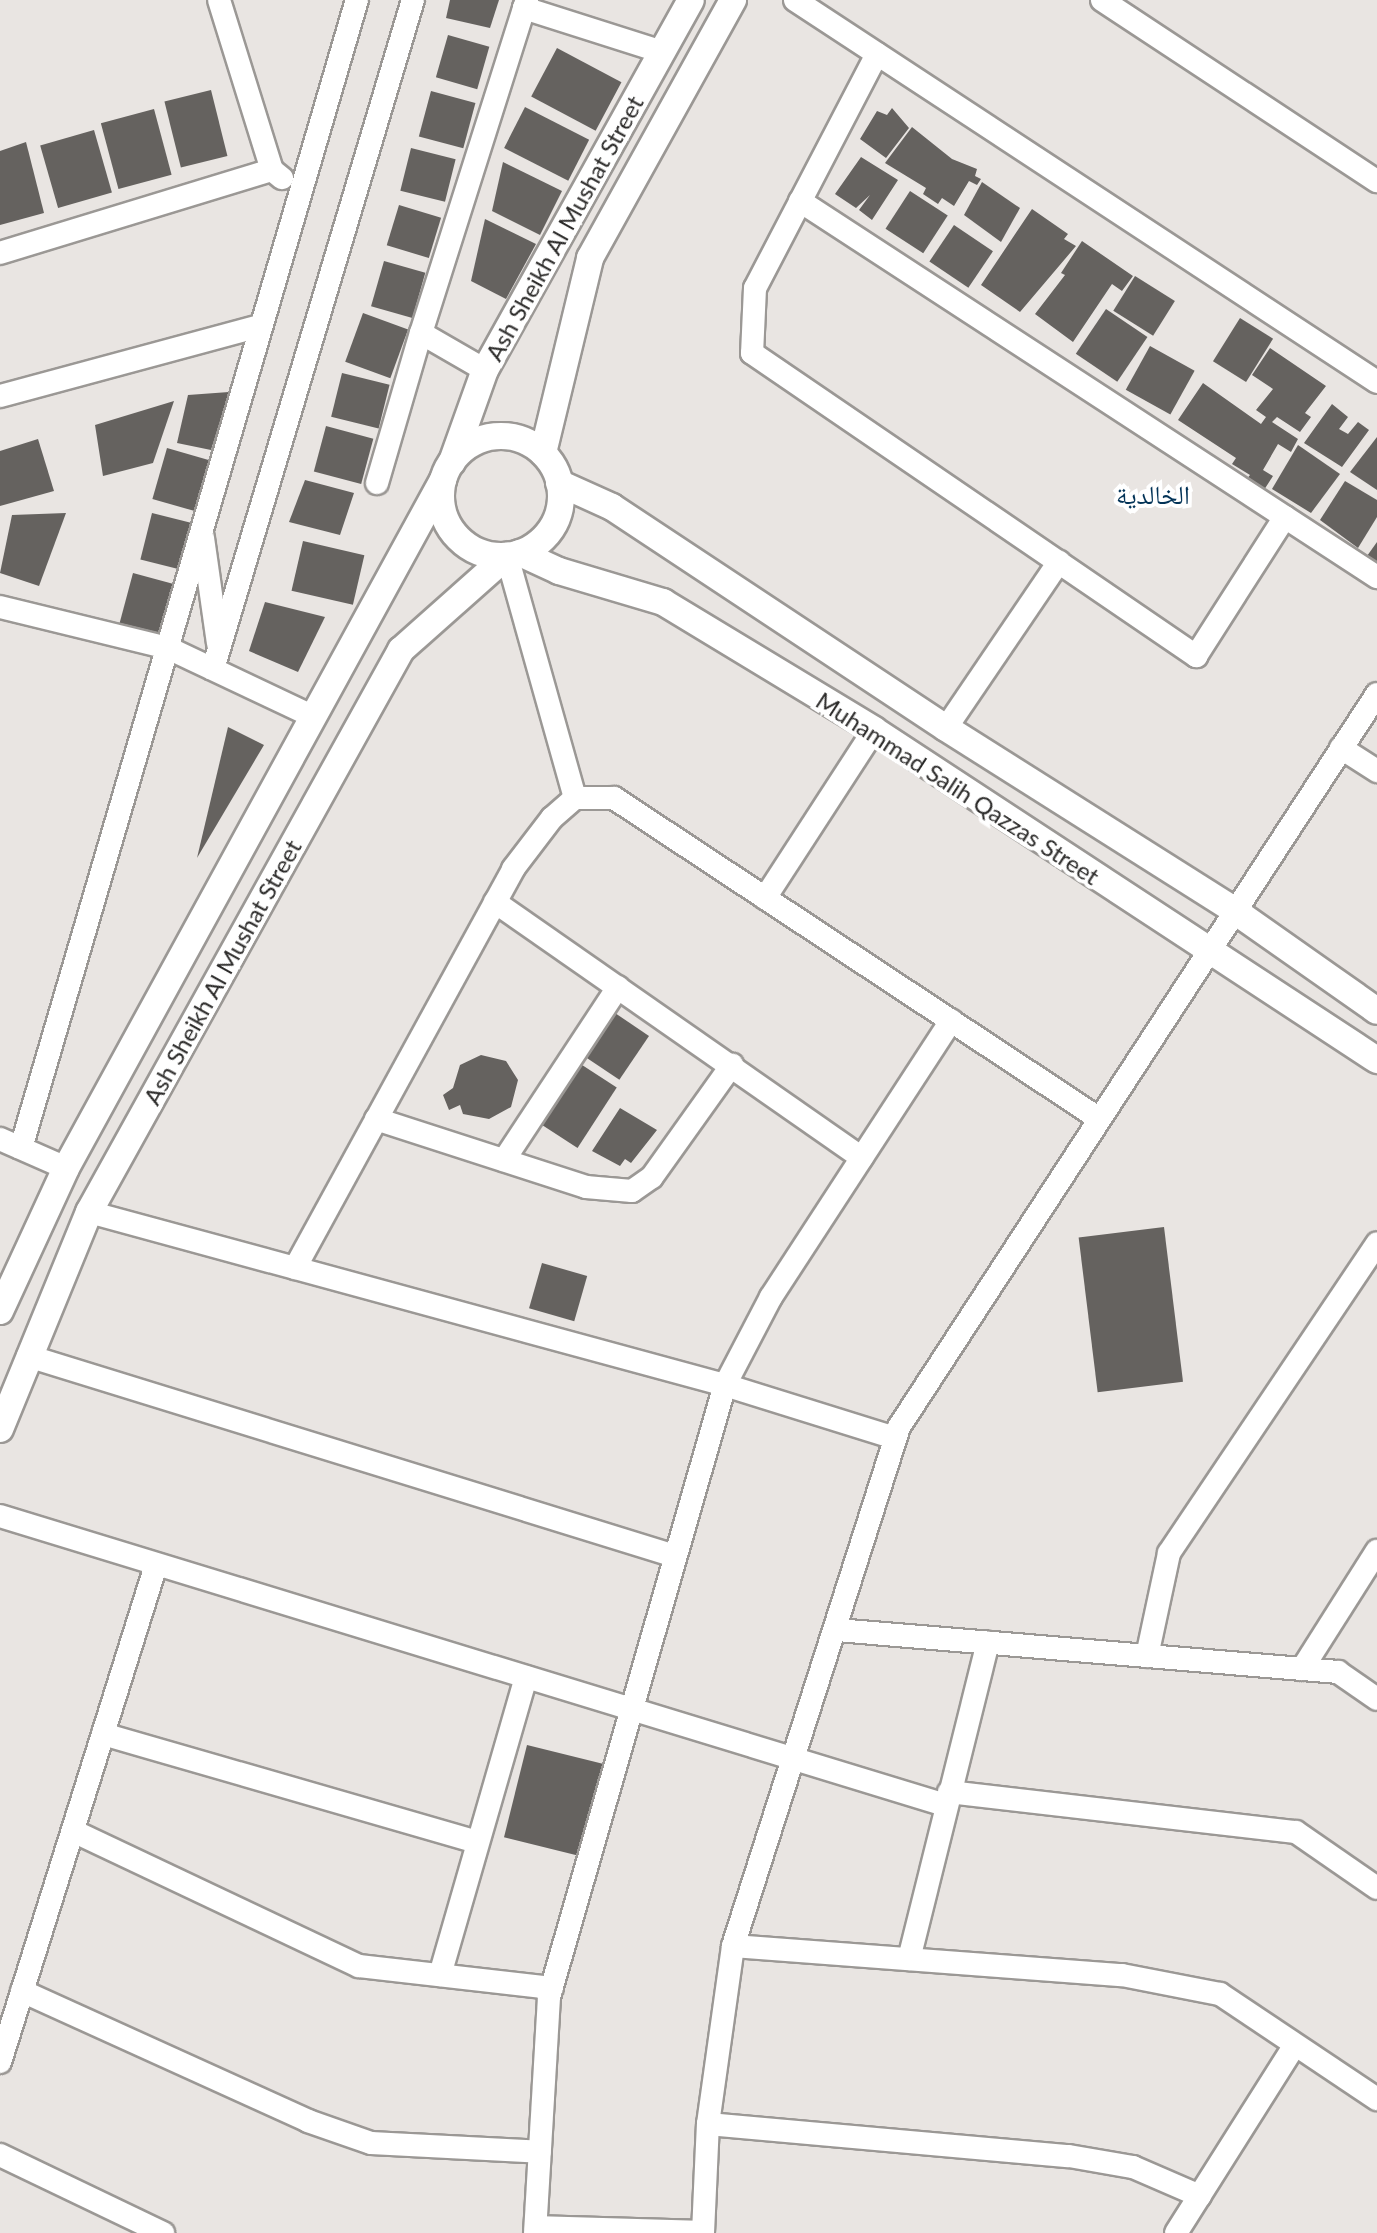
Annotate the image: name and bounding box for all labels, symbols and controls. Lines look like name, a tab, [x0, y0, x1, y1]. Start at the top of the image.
street label: Ash Sheikh Al Mushat Street	[479, 90, 649, 366]
district label: الخالدية	[1116, 479, 1190, 511]
street label: Muhammad Salih Qazzas Street	[811, 686, 1105, 890]
street label: Ash Sheikh Al Mushat Street	[137, 834, 307, 1110]

